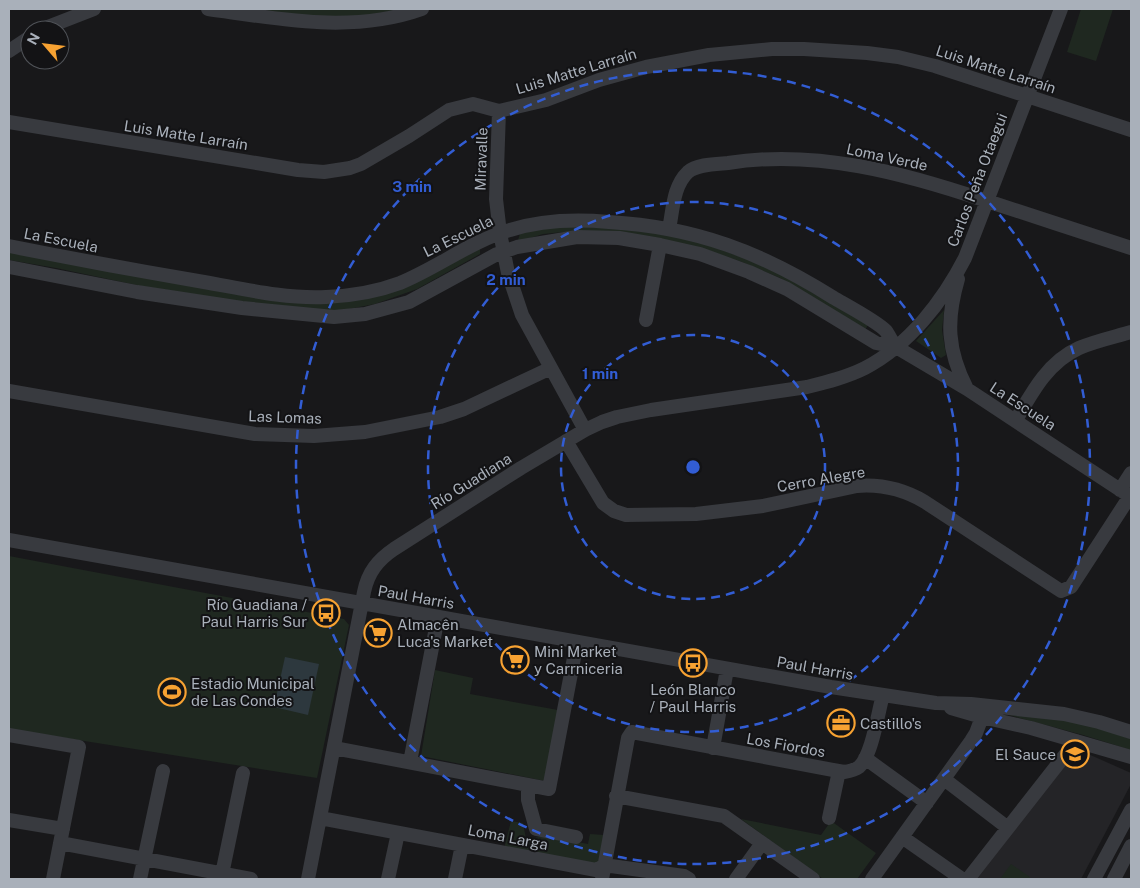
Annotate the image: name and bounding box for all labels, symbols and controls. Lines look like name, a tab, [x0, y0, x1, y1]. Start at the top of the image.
north arrow	[20, 20, 70, 70]
text: N	[24, 30, 43, 47]
street label: Luis Matte Larraín	[934, 42, 1058, 96]
street label: Luis Matte Larraín	[514, 45, 638, 97]
street label: Carlos Peña Otaegui	[944, 111, 1010, 249]
street label: Luis Matte Larraín	[123, 117, 249, 153]
street label: Miravalle	[471, 127, 491, 191]
street label: Loma Verde	[845, 140, 929, 174]
text: 3 min	[392, 178, 432, 195]
street label: La Escuela	[420, 212, 496, 260]
street label: La Escuela	[22, 224, 100, 256]
text: 2 min	[486, 271, 526, 288]
text: 1 min	[582, 365, 618, 382]
street label: La Escuela	[987, 378, 1059, 434]
street label: Las Lomas	[248, 407, 322, 427]
street label: Río Guadiana	[428, 449, 514, 513]
centre of rings	[684, 458, 702, 476]
street label: Cerro Alegre	[776, 463, 866, 495]
street label: Paul Harris	[376, 582, 456, 612]
place label: Río Guadiana / Paul Harris Sur	[201, 596, 308, 630]
bus stop icon: Río Guadiana / Paul Harris Sur	[311, 598, 341, 628]
place label: Almacên Luca's Market	[397, 616, 493, 650]
supermarket icon: Almacên Luca's Market	[363, 618, 393, 648]
place label: Mini Market y Carrniceria	[534, 643, 623, 677]
supermarket icon: Mini Market y Carrniceria	[500, 645, 530, 675]
bus stop icon: León Blanco / Paul Harris	[678, 648, 708, 678]
street label: Paul Harris	[775, 653, 855, 683]
place label: Estadio Municipal de Las Condes	[191, 675, 314, 709]
sports icon: Estadio Municipal de Las Condes	[157, 677, 187, 707]
place label: León Blanco / Paul Harris	[650, 681, 736, 715]
office icon: Castillo's	[826, 708, 856, 738]
place label: Castillo's	[860, 715, 922, 732]
street label: Los Fiordos	[745, 730, 827, 760]
school or university icon: El Sauce	[1060, 739, 1090, 769]
place label: El Sauce	[995, 746, 1056, 763]
street label: Loma Larga	[466, 821, 550, 853]

